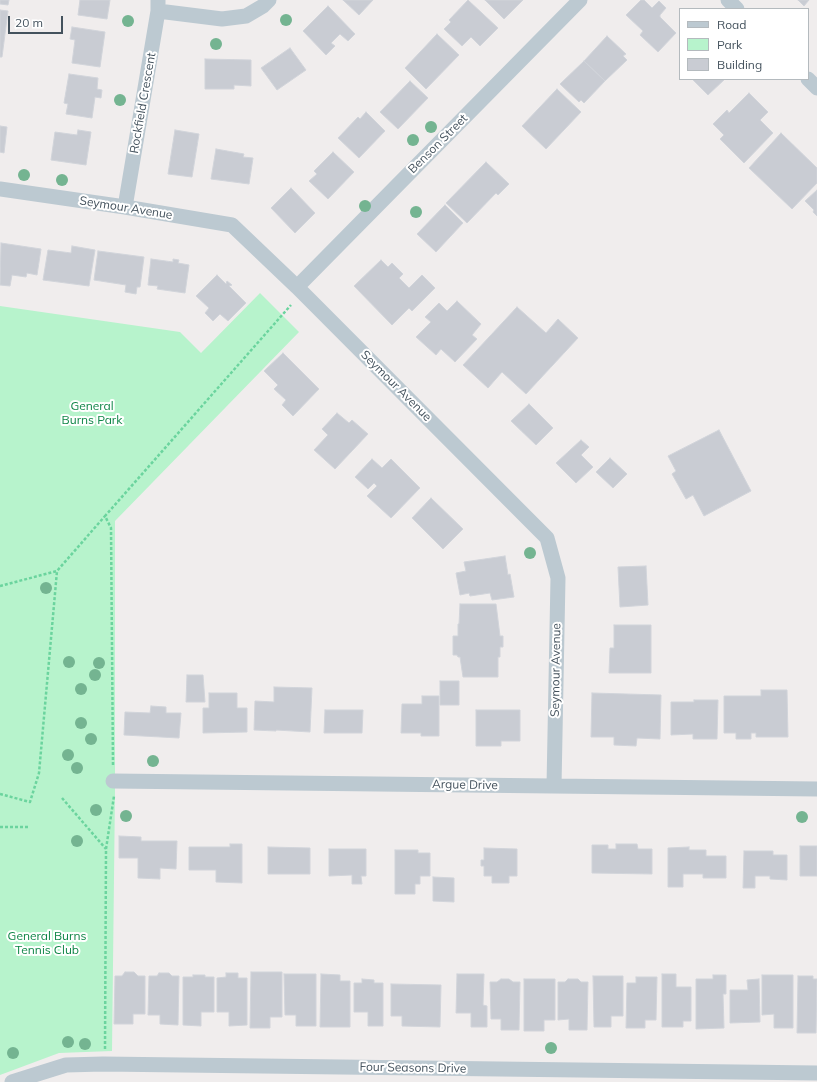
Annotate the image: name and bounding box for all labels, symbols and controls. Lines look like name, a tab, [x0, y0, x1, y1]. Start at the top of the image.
scale bar	[10, 8, 65, 34]
legend	[679, 8, 809, 80]
text: 20 m	[15, 15, 43, 30]
text: Road	[717, 17, 746, 32]
text: Park	[717, 37, 742, 52]
street label: Rockfield Crescent	[127, 51, 159, 155]
text: Building	[717, 57, 762, 72]
street label: Benson Street	[405, 111, 471, 177]
street label: Seymour Avenue	[79, 194, 173, 222]
street label: Seymour Avenue	[358, 348, 434, 424]
park label: General Burns Park	[62, 399, 122, 427]
street label: Seymour Avenue	[548, 623, 564, 717]
street label: Argue Drive	[432, 777, 498, 793]
park label: General Burns Tennis Club	[8, 929, 86, 957]
street label: Four Seasons Drive	[359, 1060, 467, 1076]

